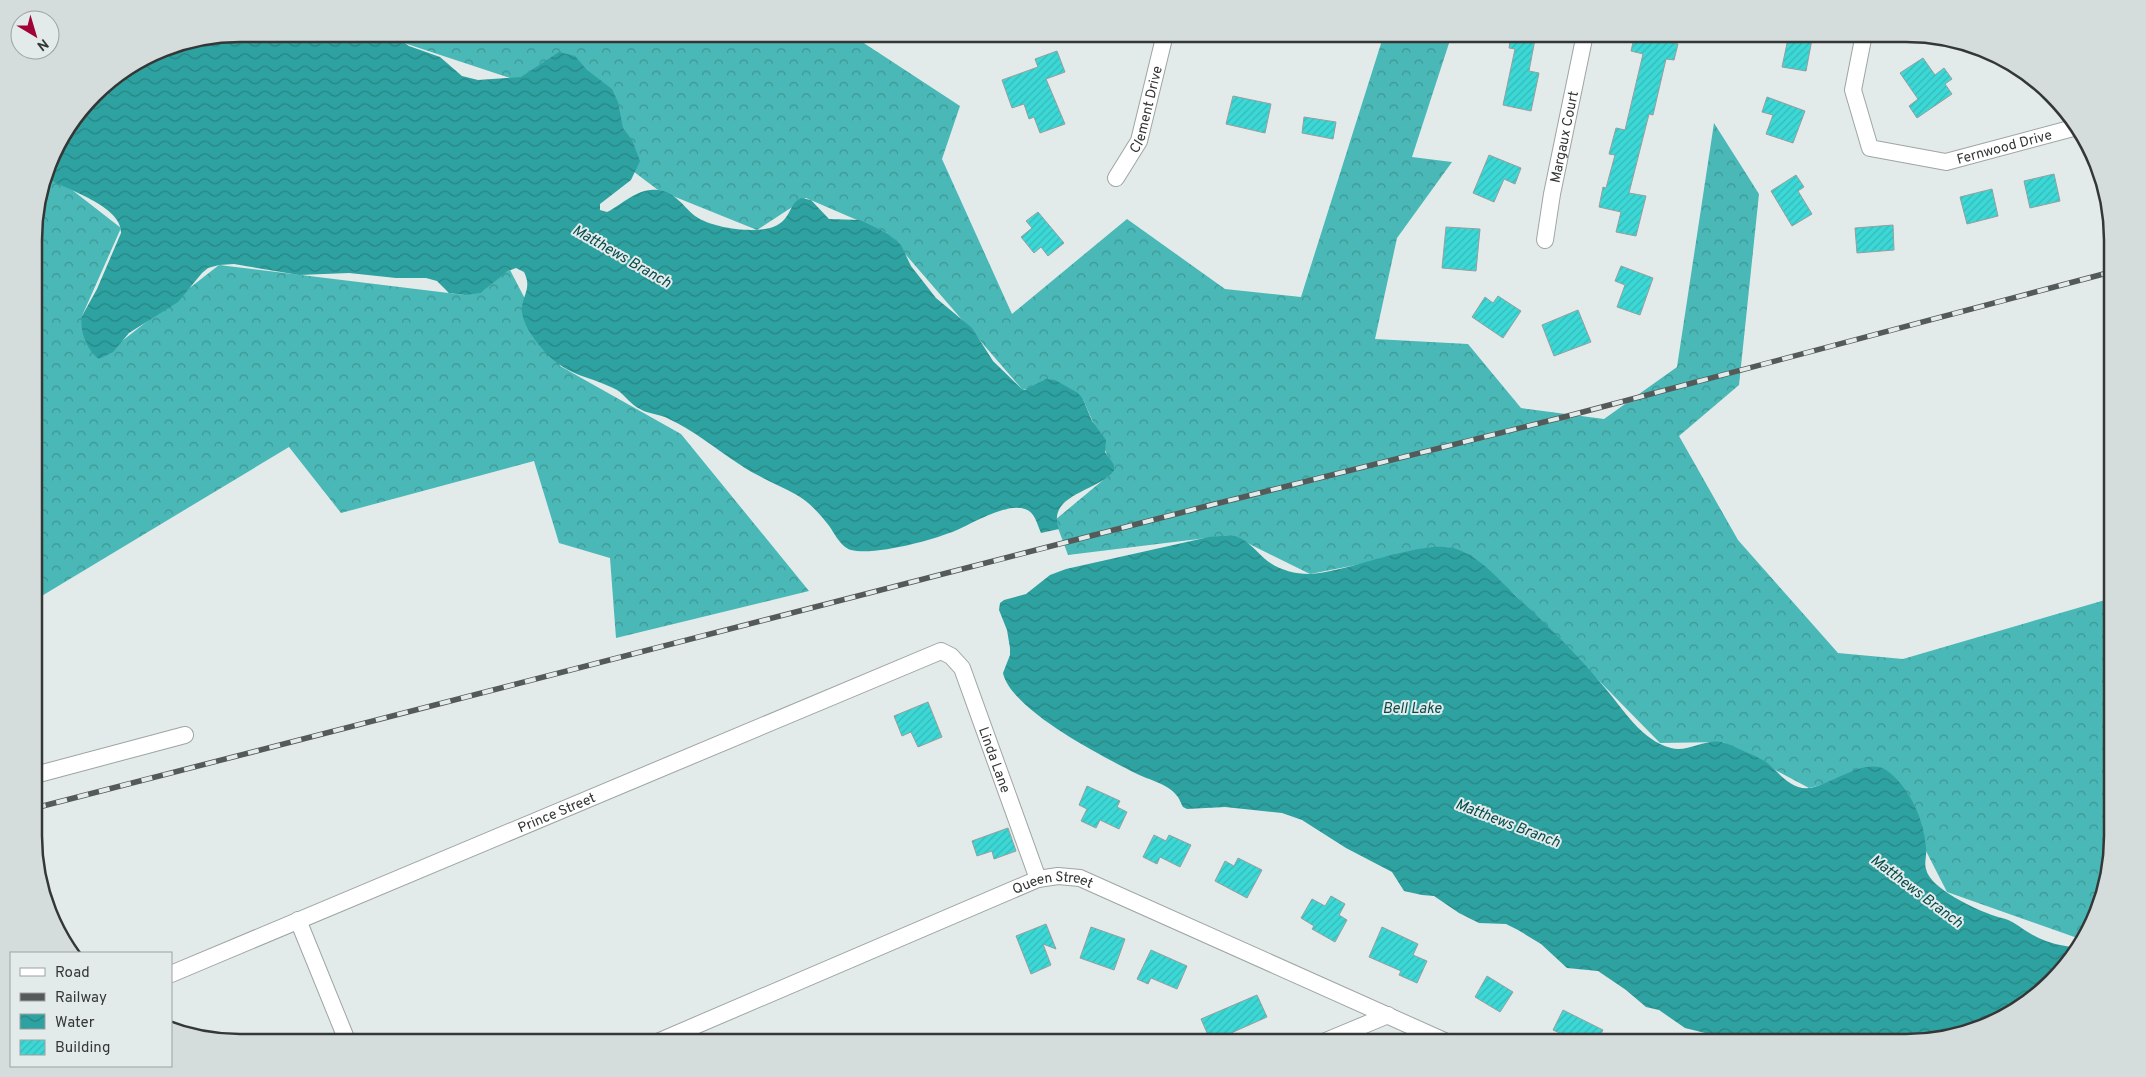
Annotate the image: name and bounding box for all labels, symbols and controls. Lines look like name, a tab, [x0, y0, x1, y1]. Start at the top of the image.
north arrow	[10, 10, 60, 60]
text: N	[33, 34, 51, 54]
street label: Clement Drive	[1127, 64, 1167, 157]
street label: Margaux Court	[1548, 90, 1583, 184]
street label: Fernwood Drive	[1955, 127, 2054, 169]
water label: Matthews Branch	[569, 221, 674, 293]
water label: Bell Lake	[1383, 700, 1442, 719]
street label: Linda Lane	[974, 725, 1013, 796]
street label: Prince Street	[516, 790, 598, 837]
water label: Matthews Branch	[1452, 796, 1563, 853]
water label: Matthews Branch	[1866, 851, 1966, 933]
street label: Queen Street	[1010, 869, 1095, 899]
legend	[10, 952, 172, 1067]
text: Road	[55, 964, 90, 983]
text: Railway	[55, 989, 107, 1008]
text: Water	[55, 1014, 95, 1033]
text: Building	[55, 1039, 110, 1058]

